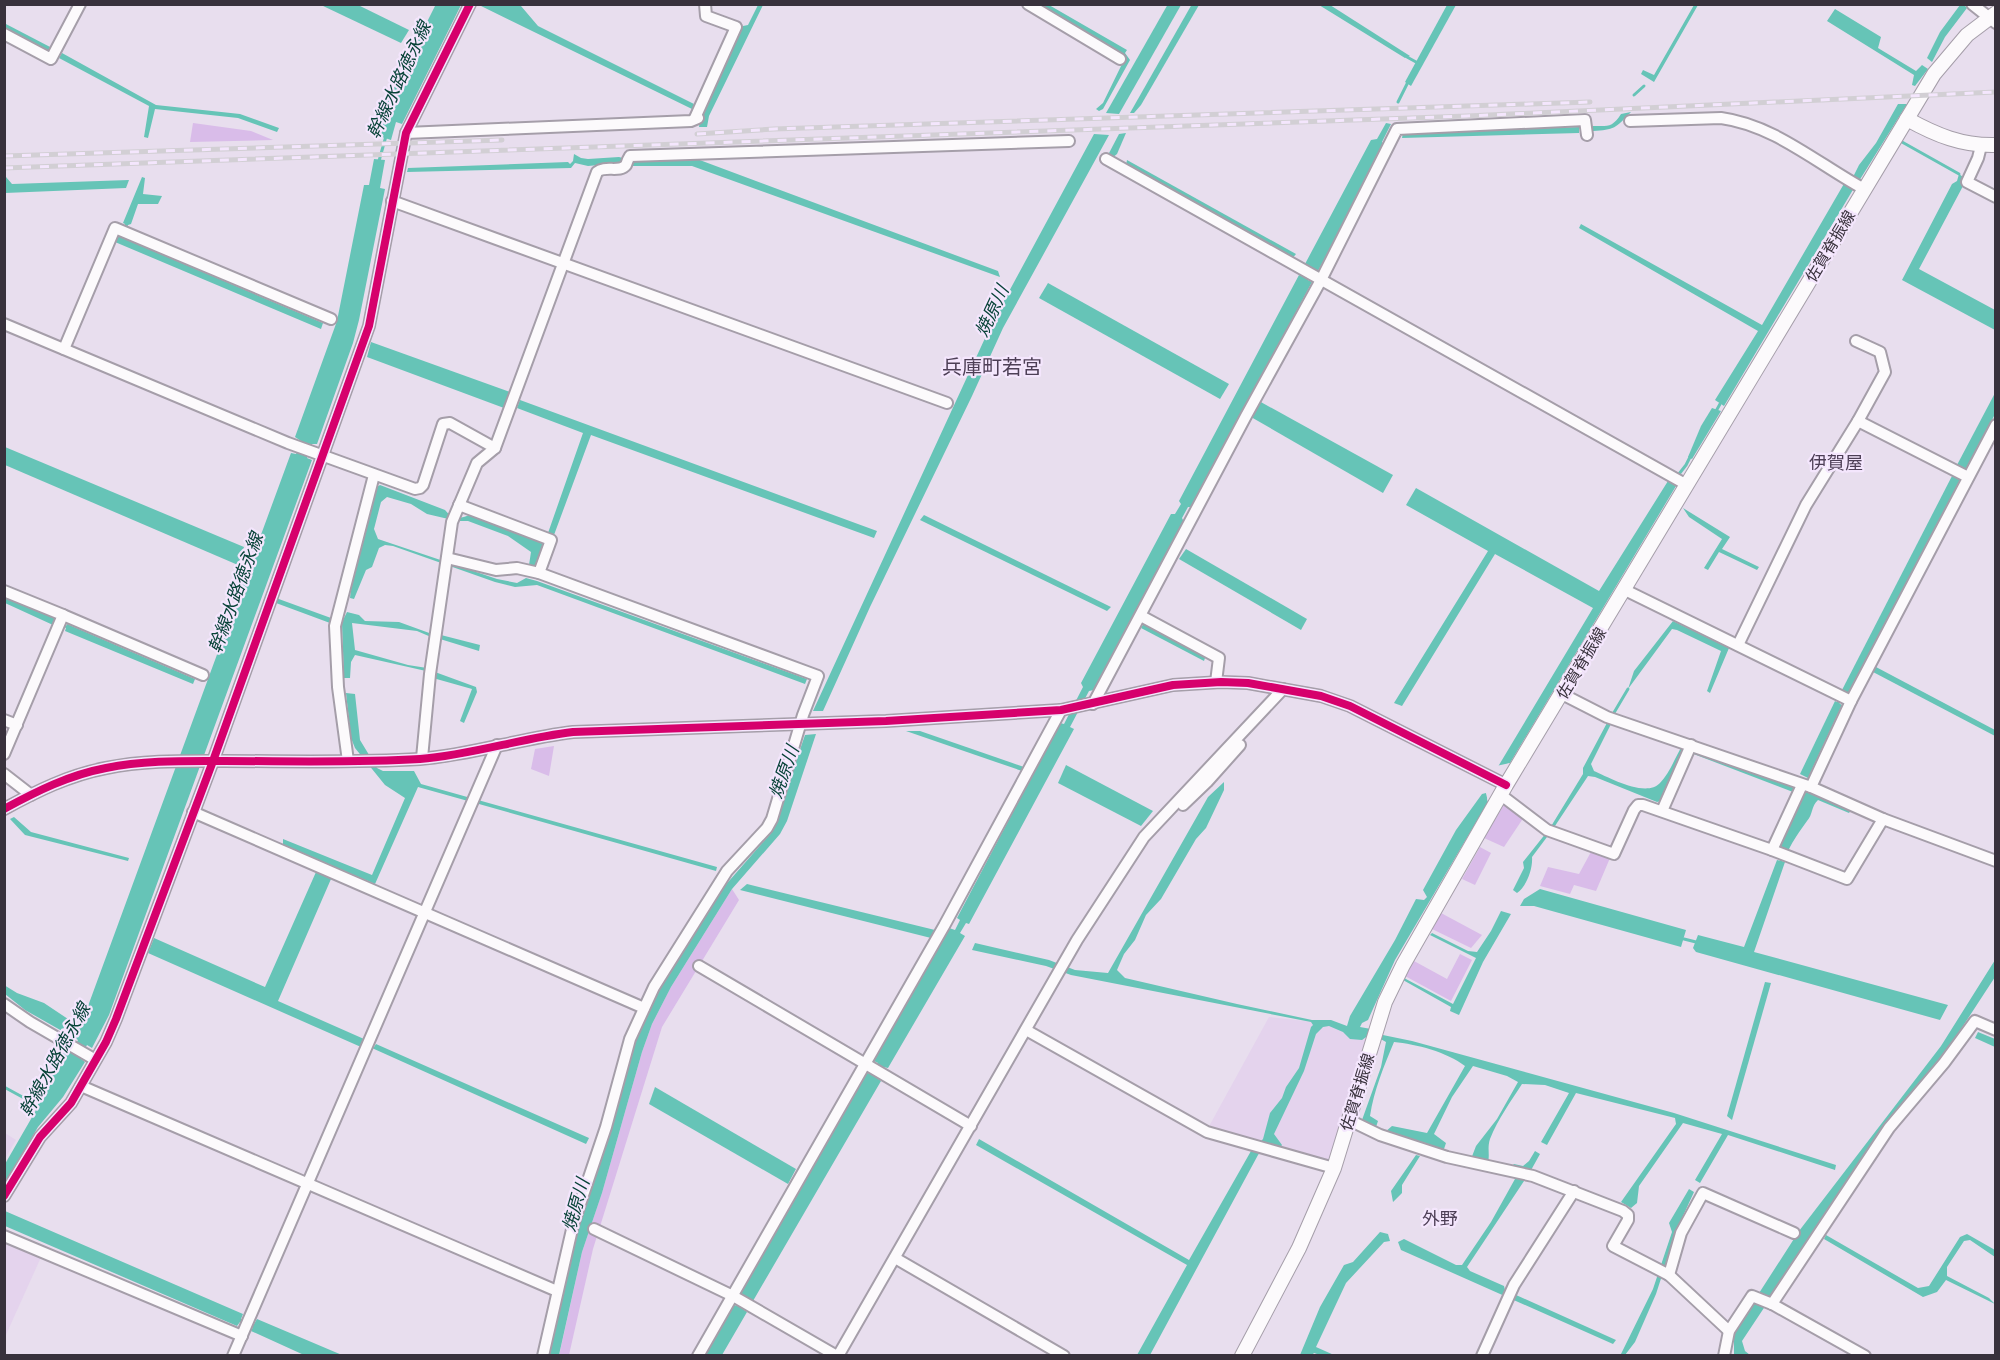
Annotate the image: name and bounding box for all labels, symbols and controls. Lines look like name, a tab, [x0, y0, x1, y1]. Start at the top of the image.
water label: 幹線水路徳永線	[361, 16, 436, 142]
street label: 佐賀脊振線	[1801, 207, 1859, 285]
water label: 焼原川	[970, 280, 1014, 340]
district label: 兵庫町若宮	[942, 354, 1042, 380]
district label: 伊賀屋	[1809, 451, 1863, 474]
water label: 幹線水路徳永線	[203, 528, 269, 656]
street label: 佐賀脊振線	[1552, 624, 1610, 702]
water label: 焼原川	[763, 741, 804, 801]
water label: 幹線水路徳永線	[14, 997, 96, 1120]
street label: 佐賀脊振線	[1336, 1051, 1378, 1133]
water label: 焼原川	[557, 1174, 595, 1234]
district label: 外野	[1422, 1207, 1458, 1230]

